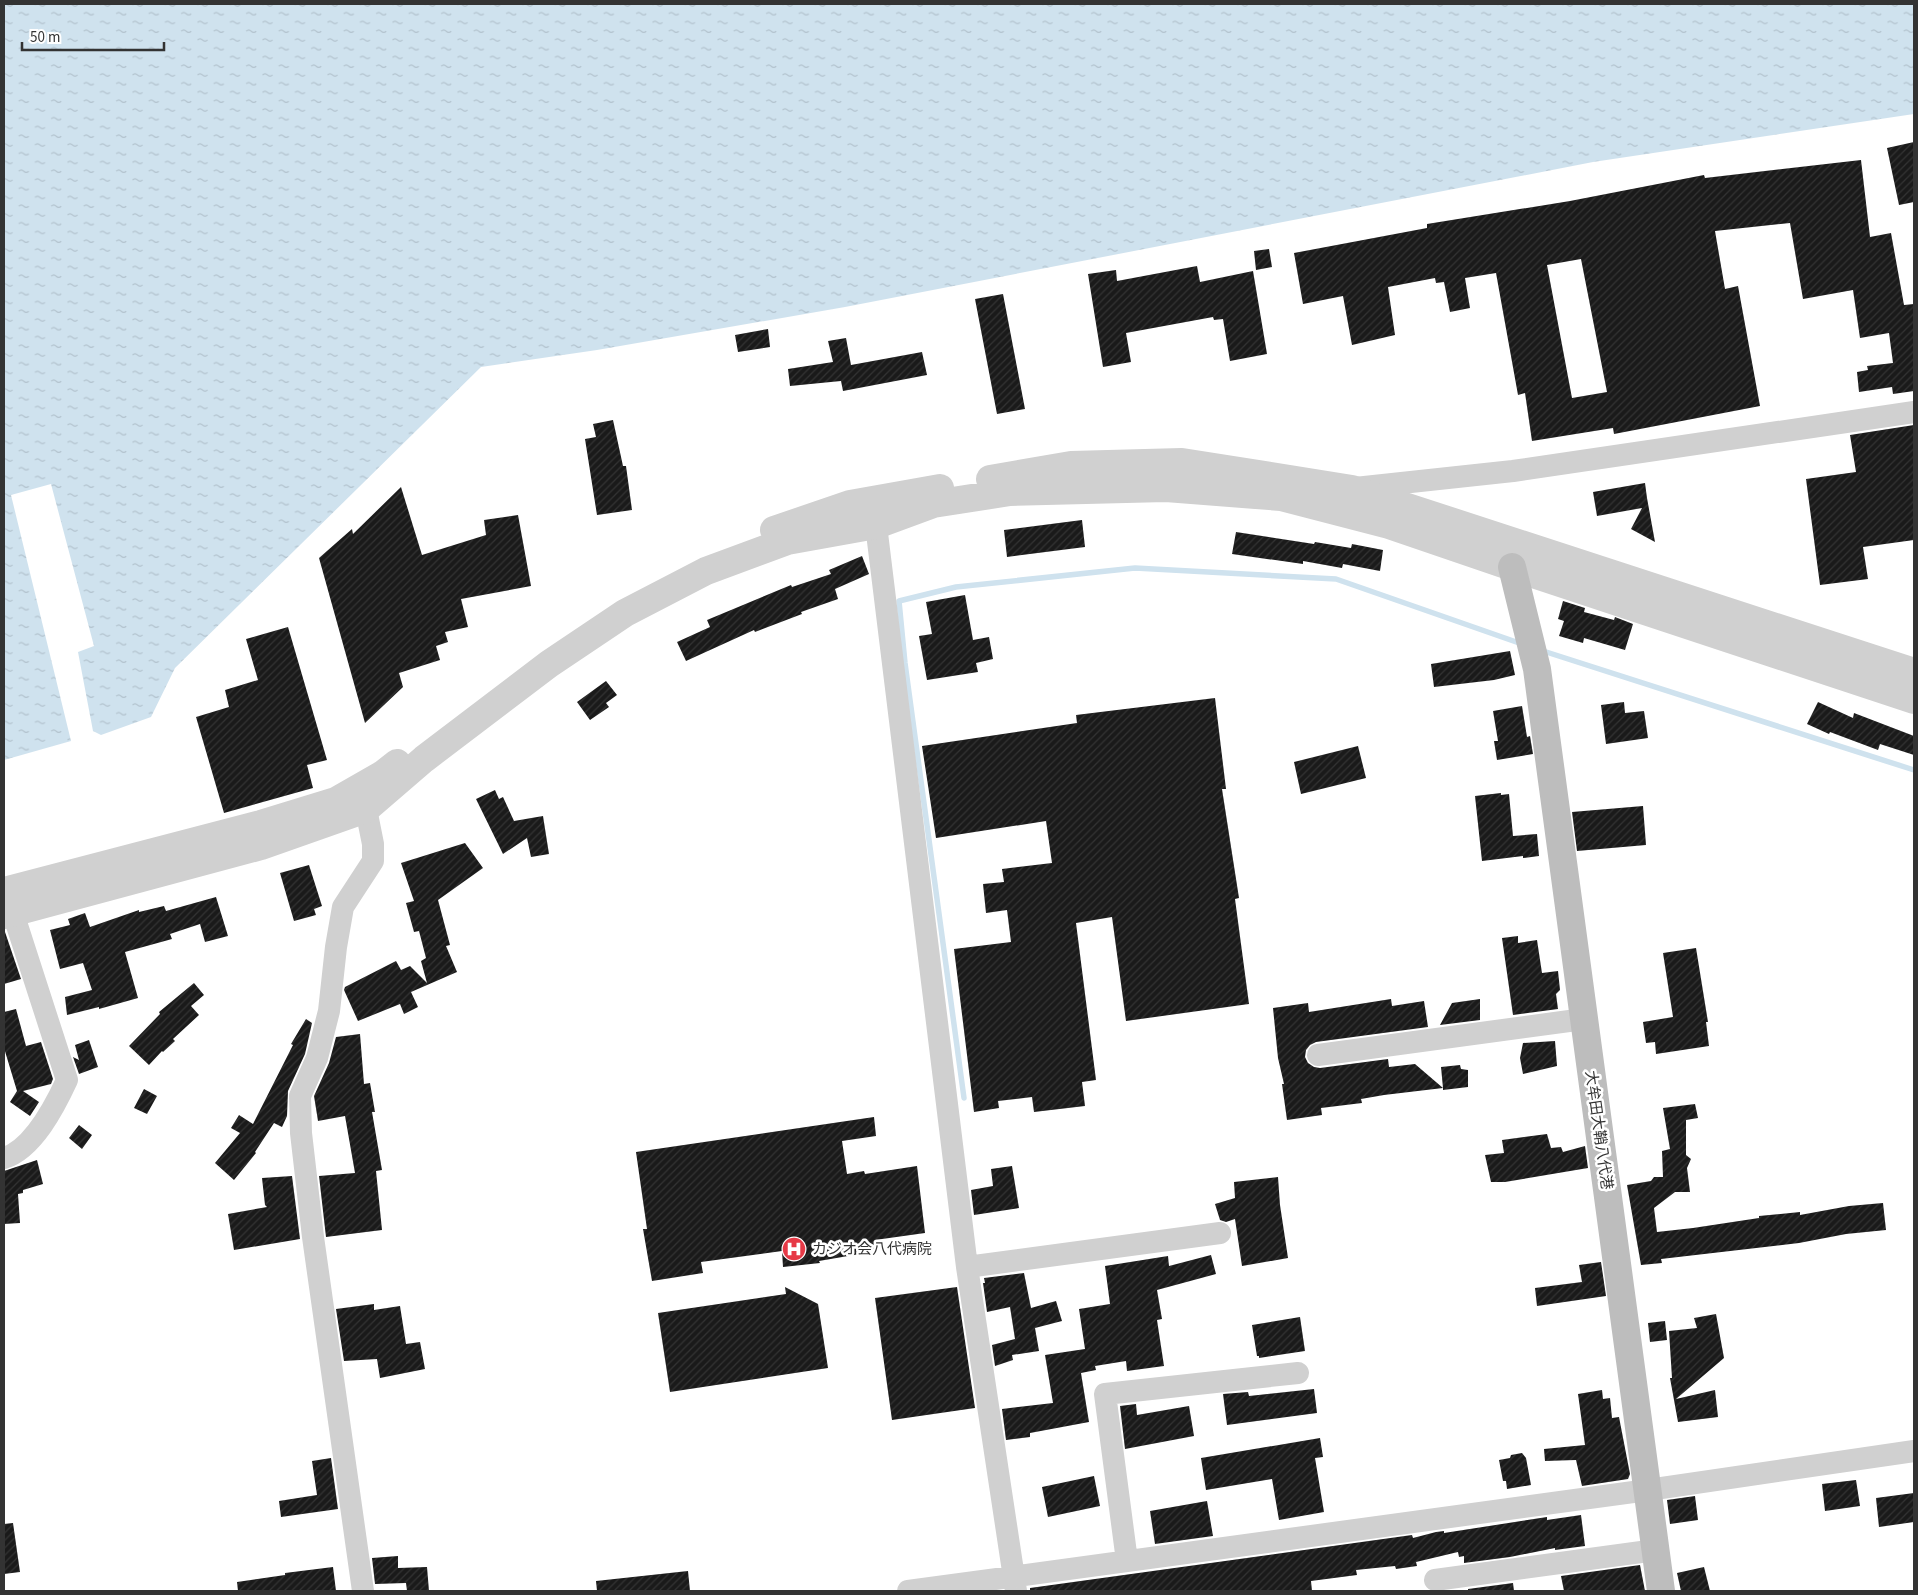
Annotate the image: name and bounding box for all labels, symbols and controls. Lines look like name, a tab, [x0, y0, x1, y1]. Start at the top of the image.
scale bar	[22, 20, 165, 52]
text: 50 m	[30, 27, 60, 48]
street label: 大牟田大鞘八代港	[1580, 1069, 1617, 1191]
hospital icon: カジオ会八代病院	[781, 1236, 807, 1262]
place label: カジオ会八代病院	[812, 1239, 932, 1260]

